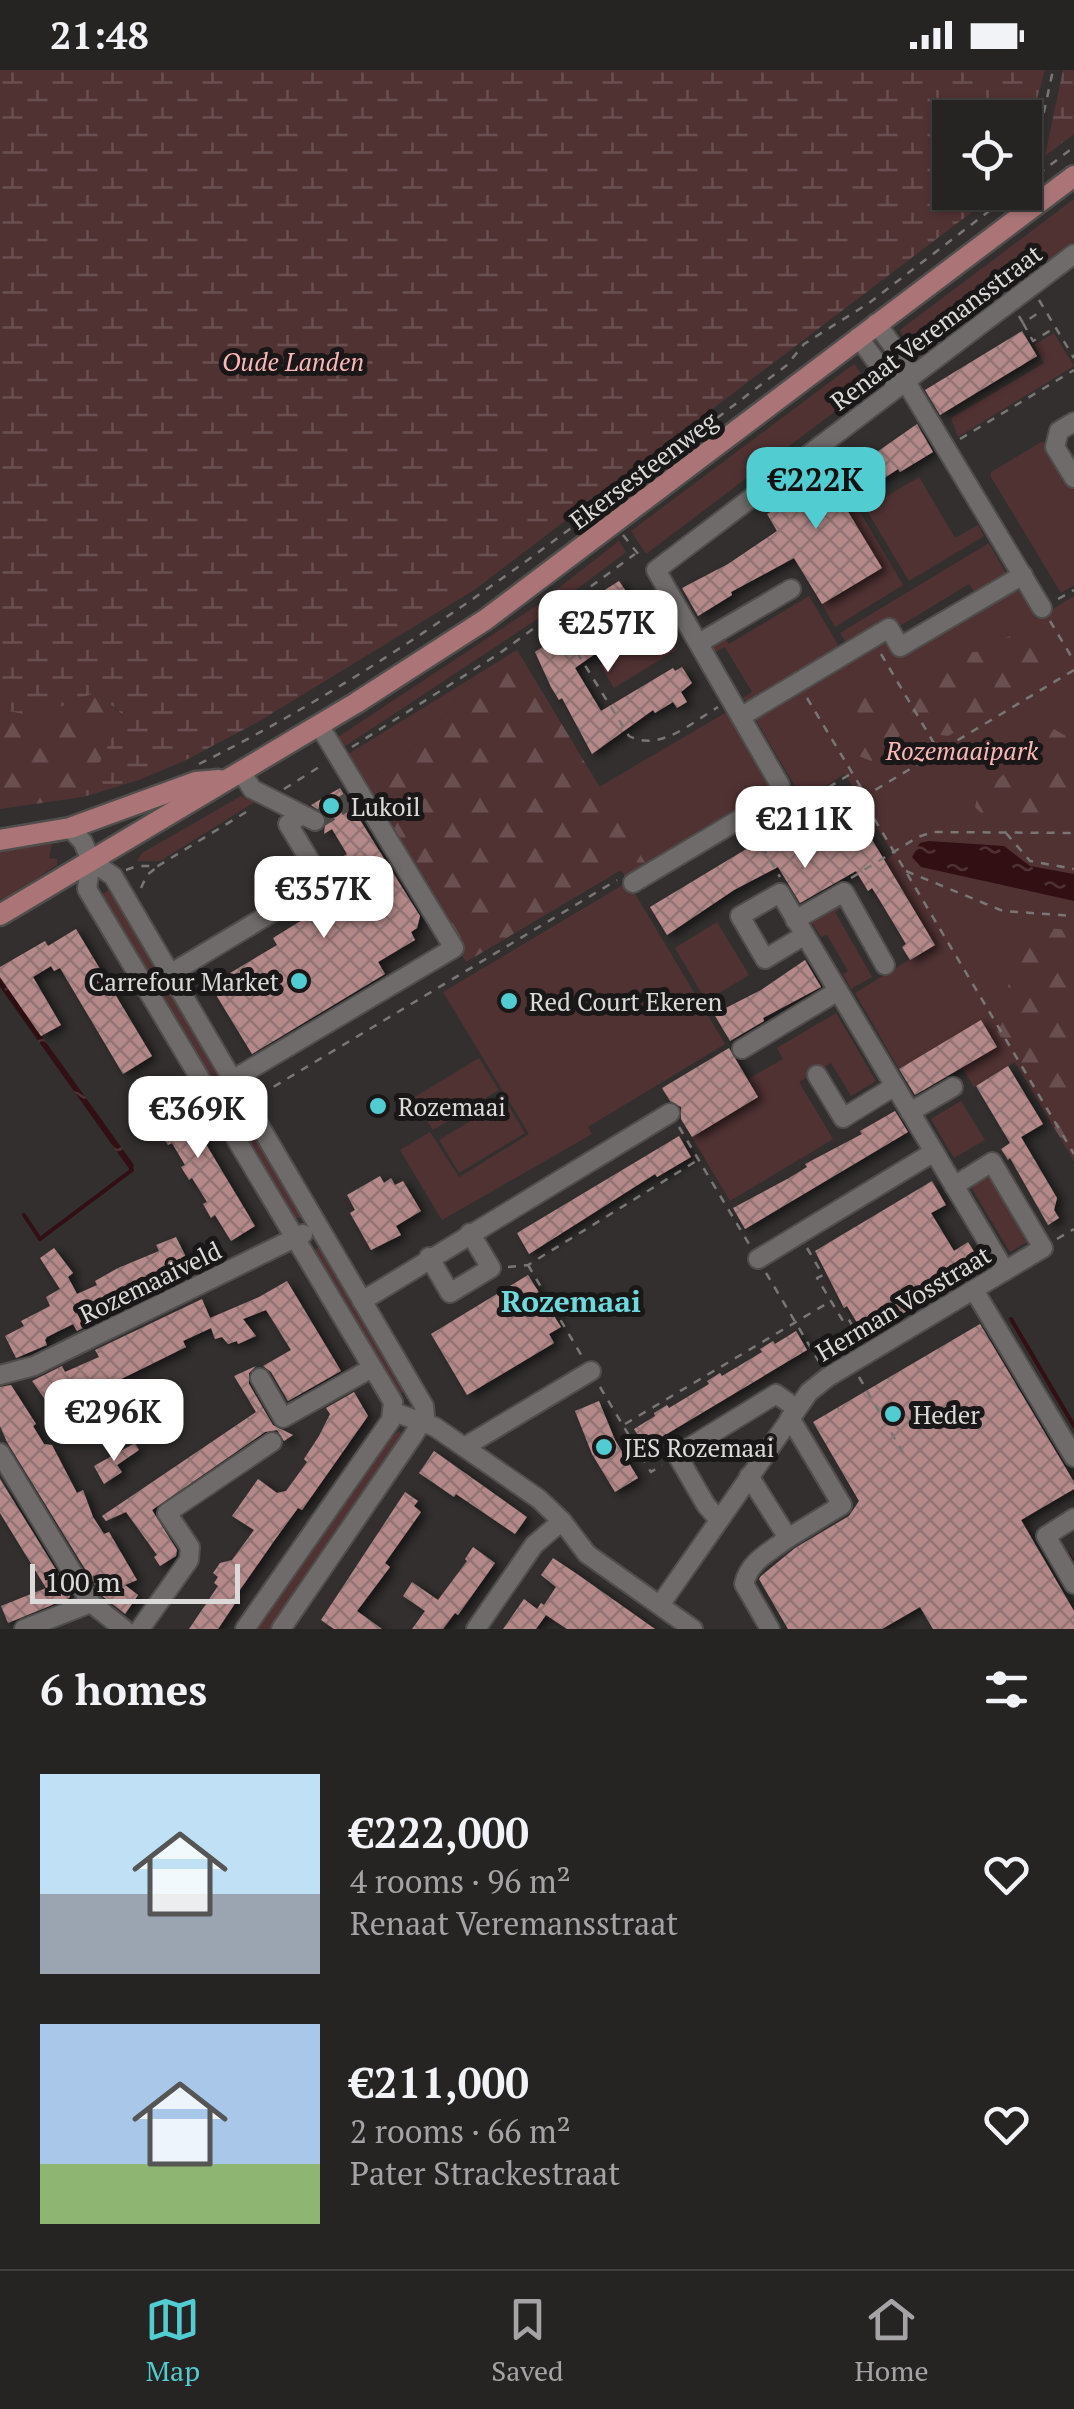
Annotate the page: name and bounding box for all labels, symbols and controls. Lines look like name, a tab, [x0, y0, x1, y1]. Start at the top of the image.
text: 21:48	[50, 10, 149, 60]
map controls	[932, 100, 1042, 210]
button: locate	[932, 100, 1042, 210]
street label: Renaat Veremansstraat	[824, 237, 1048, 417]
park label: Oude Landen	[222, 345, 364, 378]
street label: Ekersesteenweg	[563, 403, 724, 536]
pin: €222K	[746, 447, 886, 532]
text: €222K	[768, 458, 864, 500]
pin: €257K	[538, 590, 678, 675]
text: €257K	[560, 601, 656, 643]
park label: Rozemaaipark	[885, 734, 1039, 767]
pin: €211K	[735, 786, 875, 871]
place label: Lukoil	[351, 790, 421, 823]
marker: Lukoil	[320, 795, 342, 817]
text: €211K	[757, 797, 853, 839]
pin: €357K	[254, 856, 394, 941]
text: €357K	[276, 867, 372, 909]
place label: Carrefour Market	[88, 965, 279, 998]
marker: Carrefour Market	[288, 970, 310, 992]
place label: Red Court Ekeren	[529, 985, 723, 1018]
marker: Red Court Ekeren	[498, 990, 520, 1012]
pin: €369K	[128, 1076, 268, 1161]
text: €369K	[150, 1087, 246, 1129]
place label: Rozemaai	[398, 1090, 506, 1123]
marker: Rozemaai	[367, 1095, 389, 1117]
street label: Rozemaaiveld	[74, 1233, 227, 1331]
street label: Herman Vosstraat	[809, 1238, 997, 1368]
district label: Rozemaai	[501, 1281, 641, 1321]
pin: €296K	[44, 1379, 184, 1464]
text: €296K	[66, 1390, 162, 1432]
place label: Heder	[913, 1398, 980, 1431]
marker: Heder	[882, 1403, 904, 1425]
place label: JES Rozemaai	[624, 1431, 774, 1464]
marker: JES Rozemaai	[593, 1436, 615, 1458]
scale bar	[30, 1559, 240, 1604]
text: 100 m	[45, 1563, 121, 1600]
text: 6 homes	[40, 1661, 207, 1717]
icon: filters	[979, 1662, 1034, 1717]
text: €222,000	[350, 1804, 529, 1860]
icon: home	[120, 1814, 240, 1934]
icon: heart	[979, 1847, 1034, 1902]
text: 4 rooms · 96 m²	[350, 1860, 571, 1902]
text: Renaat Veremansstraat	[350, 1902, 678, 1944]
text: €211,000	[350, 2054, 529, 2110]
icon: home	[120, 2064, 240, 2184]
icon: heart	[979, 2097, 1034, 2152]
text: 2 rooms · 66 m²	[350, 2110, 571, 2152]
text: Pater Strackestraat	[350, 2152, 620, 2194]
tab: Map	[145, 2292, 200, 2389]
tab: Saved	[491, 2292, 564, 2389]
tab: Home	[854, 2292, 929, 2389]

